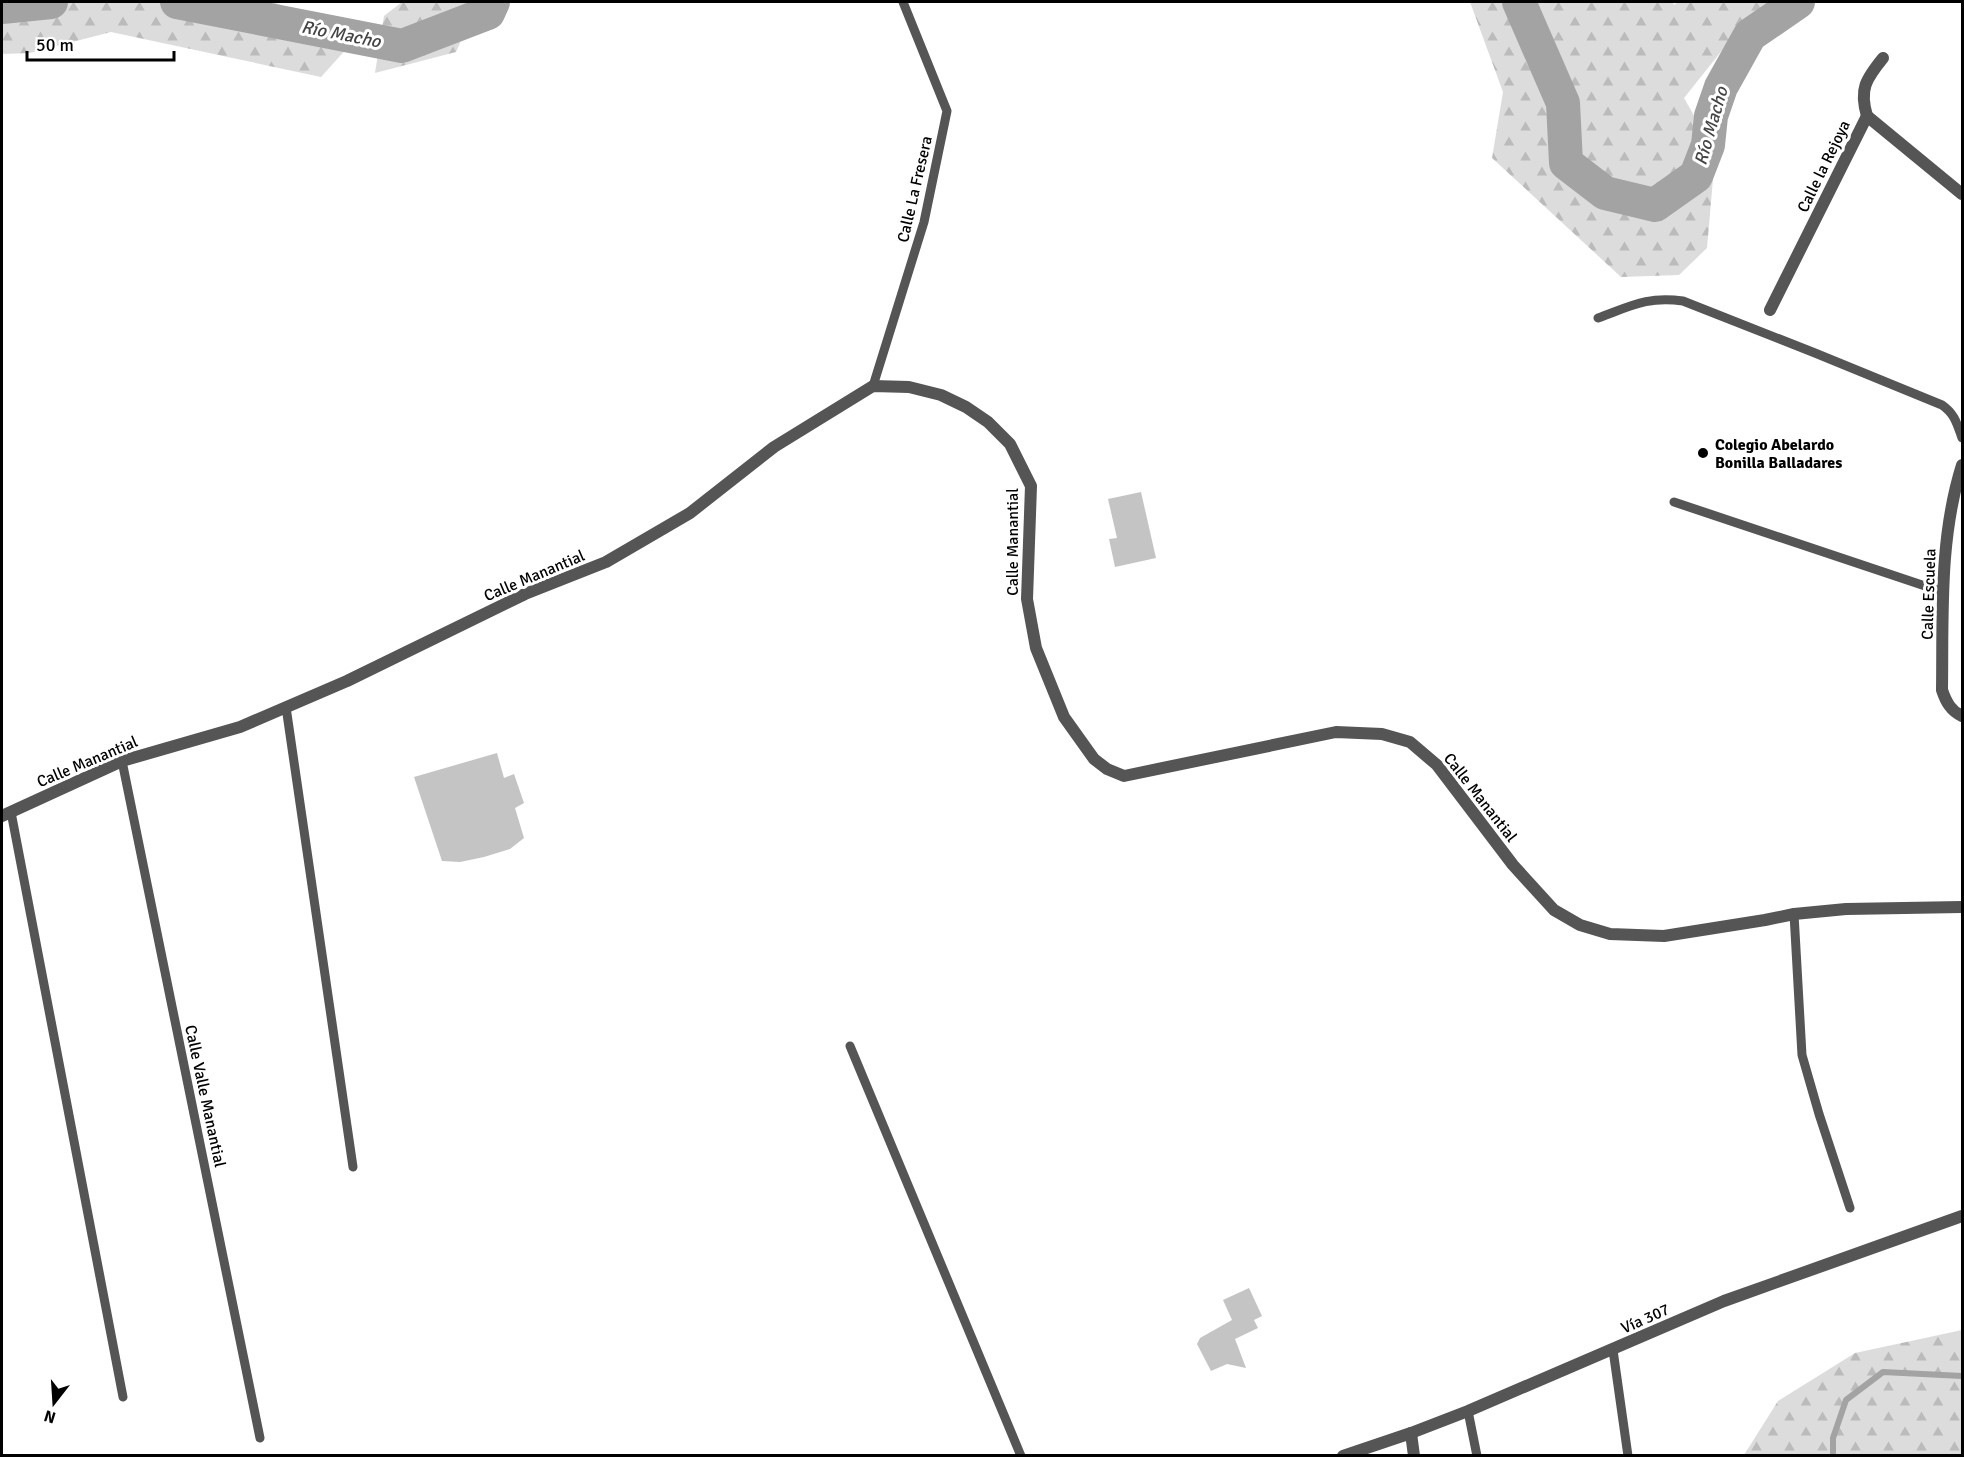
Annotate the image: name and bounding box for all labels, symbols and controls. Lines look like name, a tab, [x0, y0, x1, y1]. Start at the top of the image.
water label: Río Macho	[300, 16, 384, 53]
scale bar	[27, 24, 174, 62]
text: 50 m	[36, 34, 74, 56]
water label: Río Macho	[1689, 83, 1733, 168]
street label: Calle la Rejoya	[1793, 117, 1855, 216]
street label: Calle La Fresera	[893, 134, 937, 244]
place label: Colegio Abelardo Bonilla Balladares	[1715, 435, 1842, 473]
marker: Colegio Abelardo Bonilla Balladares	[1696, 446, 1710, 460]
street label: Calle Manantial	[1003, 488, 1023, 596]
street label: Calle Manantial	[481, 546, 588, 606]
street label: Calle Escuela	[1917, 548, 1941, 640]
street label: Calle Manantial	[34, 732, 141, 792]
street label: Calle Manantial	[1439, 749, 1521, 846]
street label: Calle Valle Manantial	[180, 1023, 230, 1169]
street label: Vía 307	[1618, 1299, 1673, 1338]
north arrow	[24, 1373, 84, 1433]
text: N	[42, 1405, 58, 1428]

